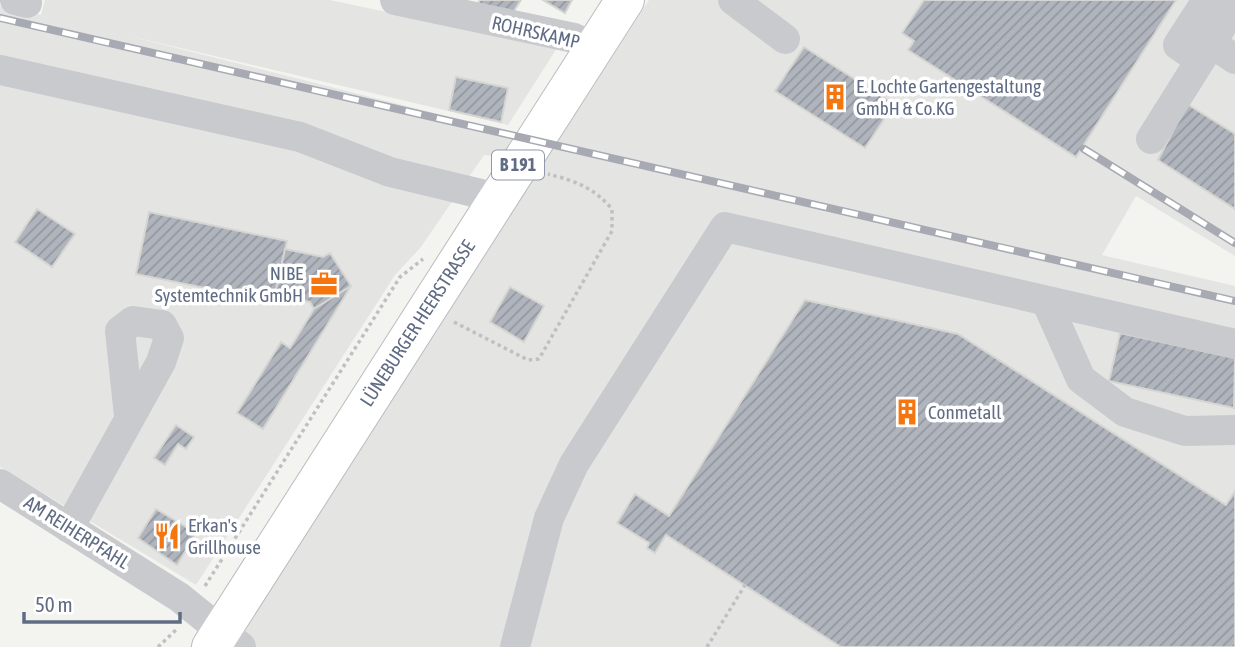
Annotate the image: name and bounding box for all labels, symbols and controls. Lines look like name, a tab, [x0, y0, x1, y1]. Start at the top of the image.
street label: ROHRSKAMP	[490, 11, 582, 53]
place label: E. Lochte Gartengestaltung GmbH & Co.KG	[856, 75, 1042, 119]
building icon: E. Lochte Gartengestaltung GmbH & Co.KG	[820, 82, 850, 112]
road number: B 191	[492, 150, 544, 180]
street label: LÜNEBURGER HEERSTRASSE	[355, 236, 479, 410]
place label: NIBE Systemtechnik GmbH	[155, 262, 303, 306]
office icon: NIBE Systemtechnik GmbH	[309, 269, 339, 299]
building icon: Conmetall	[892, 397, 922, 427]
place label: Conmetall	[928, 401, 1001, 423]
street label: AM REIHERPFAHL	[20, 491, 134, 573]
place label: Erkan's Grillhouse	[188, 514, 261, 558]
restaurant icon: Erkan's Grillhouse	[152, 521, 182, 551]
scale bar	[24, 580, 180, 624]
text: 50 m	[35, 592, 73, 616]

